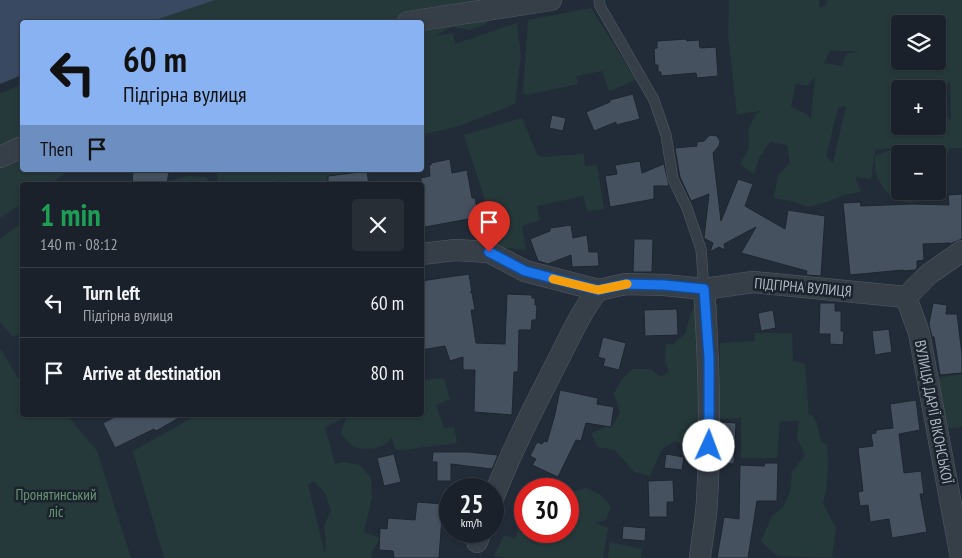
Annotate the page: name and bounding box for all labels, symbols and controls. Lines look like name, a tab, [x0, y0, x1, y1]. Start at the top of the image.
map controls	[891, 15, 946, 200]
button: layers	[891, 15, 946, 70]
text: 60 m	[123, 36, 187, 82]
icon: left	[40, 40, 105, 105]
text: Підгірна вулиця	[123, 80, 247, 108]
button: +	[891, 80, 946, 135]
icon: arrive	[83, 135, 111, 163]
text: Then	[40, 137, 73, 161]
button: −	[891, 145, 946, 200]
text: 1 min	[40, 195, 101, 234]
button: close	[352, 199, 404, 251]
pin	[468, 201, 510, 252]
icon: arrive	[475, 208, 503, 236]
text: 140 m · 08:12	[40, 234, 118, 254]
street label: ПІДГІРНА ВУЛИЦЯ	[754, 273, 852, 301]
text: Turn left	[83, 281, 140, 305]
icon: left	[40, 289, 68, 317]
text: 60 m	[371, 291, 404, 315]
text: Підгірна вулиця	[83, 305, 173, 325]
street label: ВУЛИЦЯ ДАРІЇ ВІКОНСЬКОЇ	[911, 338, 957, 486]
icon: arrive	[40, 359, 68, 387]
text: Arrive at destination	[83, 361, 221, 385]
text: 80 m	[371, 361, 404, 385]
position arrow	[682, 419, 734, 471]
speed limit sign: 30	[514, 478, 579, 543]
park label: Пронятинський ліс	[15, 485, 97, 521]
text: 25	[460, 488, 483, 520]
text: km/h	[461, 515, 482, 530]

